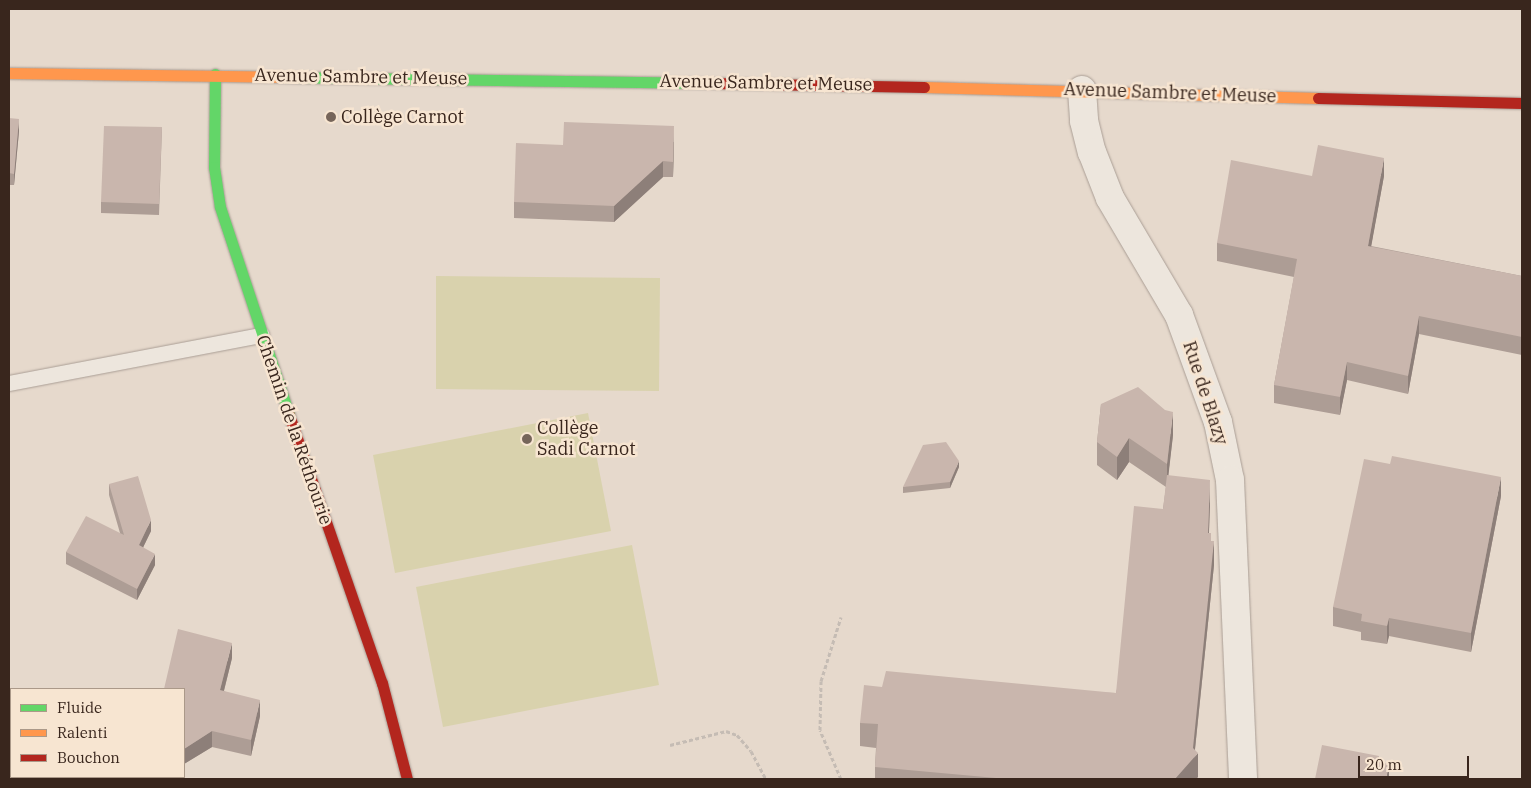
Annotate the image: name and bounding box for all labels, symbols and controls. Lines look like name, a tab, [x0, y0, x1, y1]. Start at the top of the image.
street label: Avenue Sambre et Meuse	[254, 64, 468, 90]
street label: Avenue Sambre et Meuse	[659, 70, 873, 96]
street label: Avenue Sambre et Meuse	[1063, 78, 1277, 108]
place label: Collège Carnot	[341, 106, 464, 128]
marker: Collège Carnot	[325, 111, 337, 123]
street label: Chemin de la Réthourie	[251, 332, 337, 528]
street label: Rue de Blazy	[1178, 338, 1232, 448]
place label: Collège Sadi Carnot	[537, 418, 636, 460]
marker: Collège Sadi Carnot	[521, 433, 533, 445]
legend	[10, 688, 185, 778]
text: Fluide	[57, 698, 102, 717]
text: Ralenti	[57, 723, 107, 742]
scale bar	[1361, 746, 1472, 778]
text: Bouchon	[57, 748, 120, 767]
text: 20 m	[1366, 755, 1402, 774]

